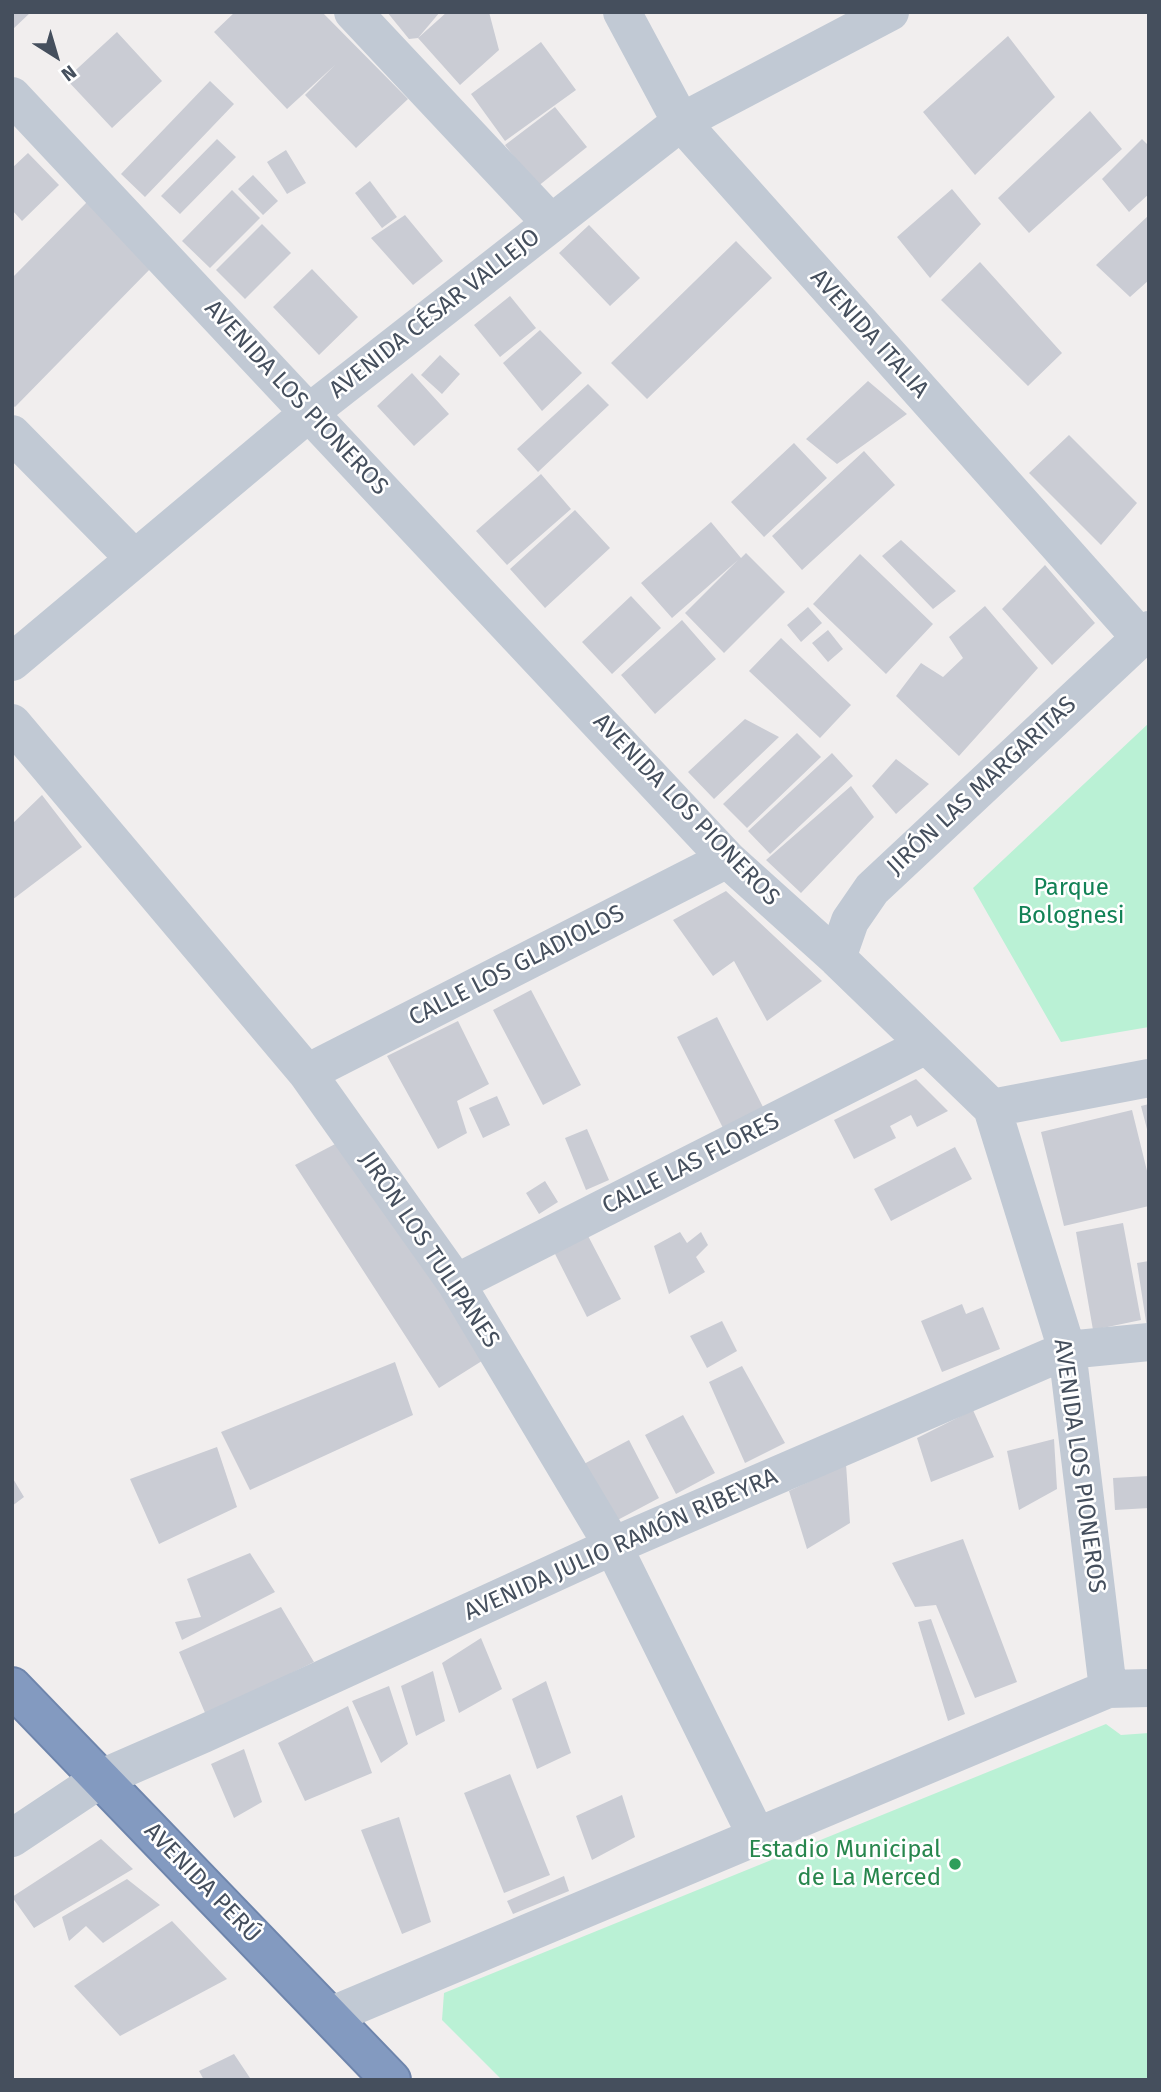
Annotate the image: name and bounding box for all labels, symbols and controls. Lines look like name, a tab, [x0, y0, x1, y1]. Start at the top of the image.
north arrow	[21, 21, 91, 91]
text: N	[57, 60, 81, 86]
street label: AVENIDA CÉSAR VALLEJO	[324, 223, 546, 405]
street label: AVENIDA ITALIA	[804, 264, 934, 404]
street label: AVENIDA LOS PIONEROS	[198, 295, 394, 501]
street label: JIRÓN LAS MARGARITAS	[881, 691, 1083, 881]
street label: AVENIDA LOS PIONEROS	[587, 708, 785, 912]
park label: Parque Bolognesi	[1017, 874, 1125, 930]
street label: CALLE LOS GLADIOLOS	[405, 899, 629, 1033]
street label: CALLE LAS FLORES	[598, 1107, 784, 1221]
street label: JIRÓN LOS TULIPANES	[353, 1146, 505, 1354]
street label: AVENIDA LOS PIONEROS	[1047, 1337, 1111, 1595]
street label: AVENIDA JULIO RAMÓN RIBEYRA	[460, 1463, 782, 1627]
street label: AVENIDA PERÚ	[138, 1817, 266, 1949]
place label: Estadio Municipal de La Merced	[748, 1836, 941, 1892]
marker: Estadio Municipal de La Merced	[947, 1856, 963, 1872]

